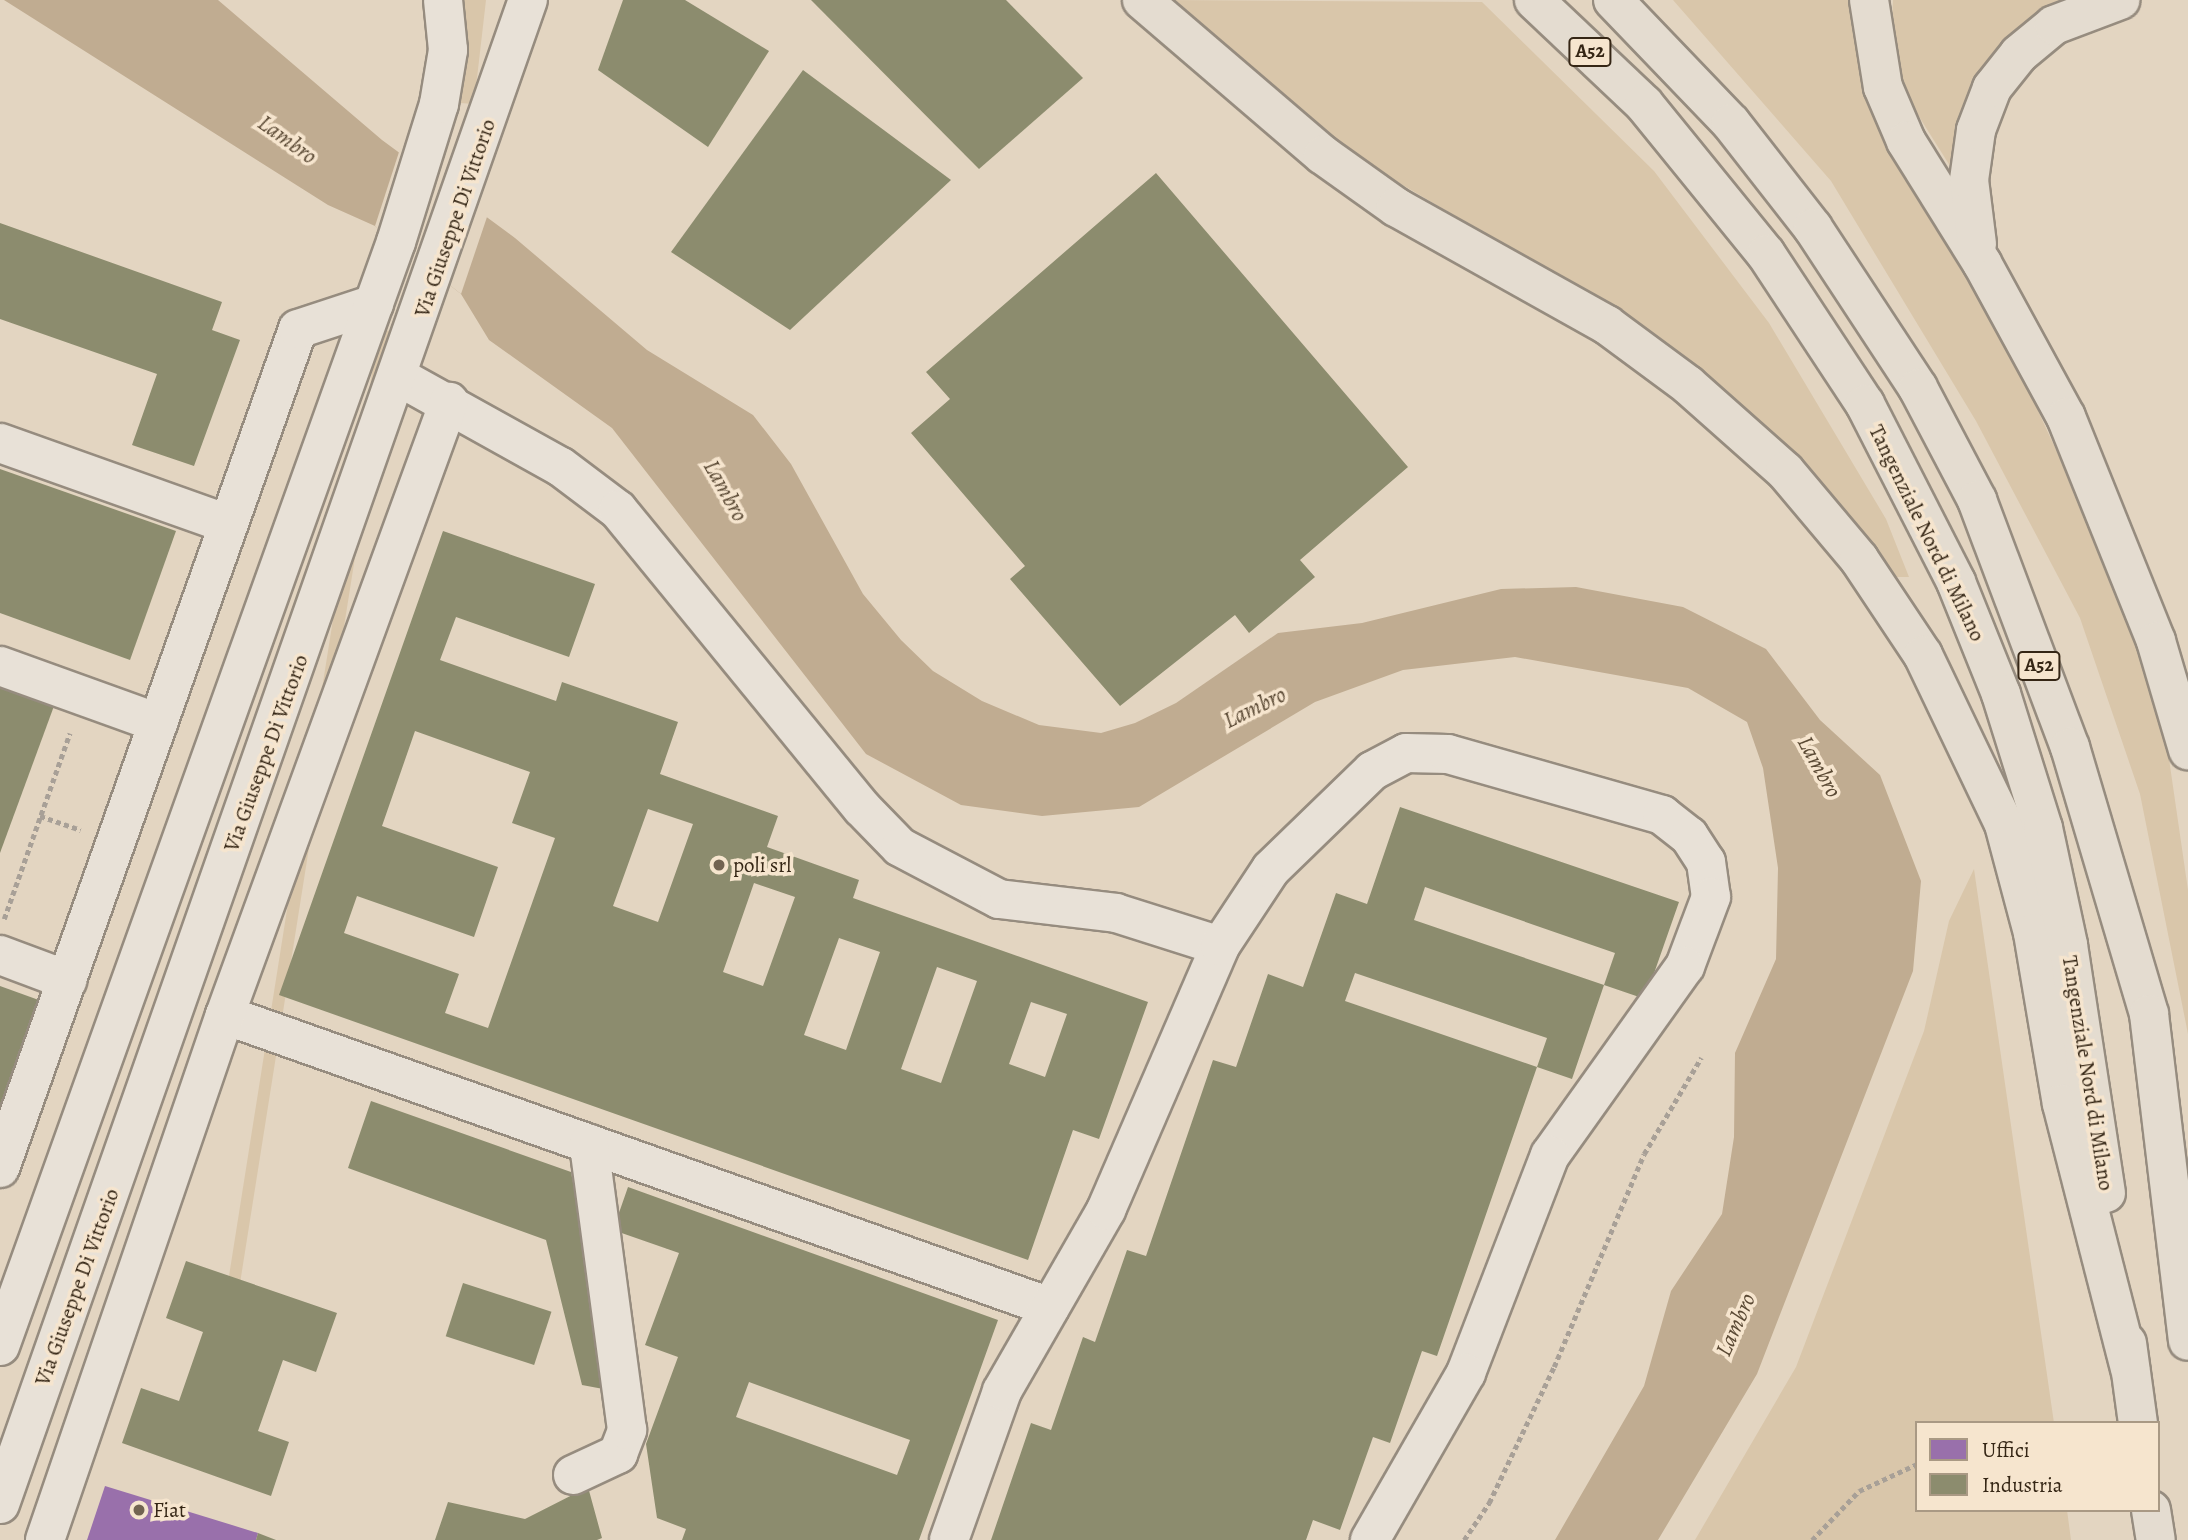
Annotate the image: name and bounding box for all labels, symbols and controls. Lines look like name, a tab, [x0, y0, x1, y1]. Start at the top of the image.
road number: A52	[1567, 36, 1613, 68]
water label: Lambro	[252, 109, 322, 171]
street label: Via Giuseppe Di Vittorio	[409, 116, 501, 320]
street label: Tangenziale Nord di Milano	[1864, 421, 1990, 645]
water label: Lambro	[697, 455, 753, 527]
road number: A52	[2016, 650, 2062, 681]
street label: Via Giuseppe Di Vittorio	[219, 651, 313, 855]
water label: Lambro	[1219, 681, 1291, 735]
water label: Lambro	[1791, 731, 1847, 803]
place label: poli srl	[733, 852, 791, 878]
marker: poli srl	[711, 857, 727, 873]
street label: Tangenziale Nord di Milano	[2057, 954, 2119, 1192]
street label: Via Giuseppe Di Vittorio	[30, 1185, 124, 1389]
water label: Lambro	[1710, 1289, 1762, 1361]
legend	[1915, 1421, 2160, 1512]
text: Uffici	[1982, 1436, 2030, 1464]
text: Industria	[1982, 1471, 2063, 1499]
place label: Fiat	[153, 1497, 186, 1523]
marker: Fiat	[131, 1502, 147, 1518]

